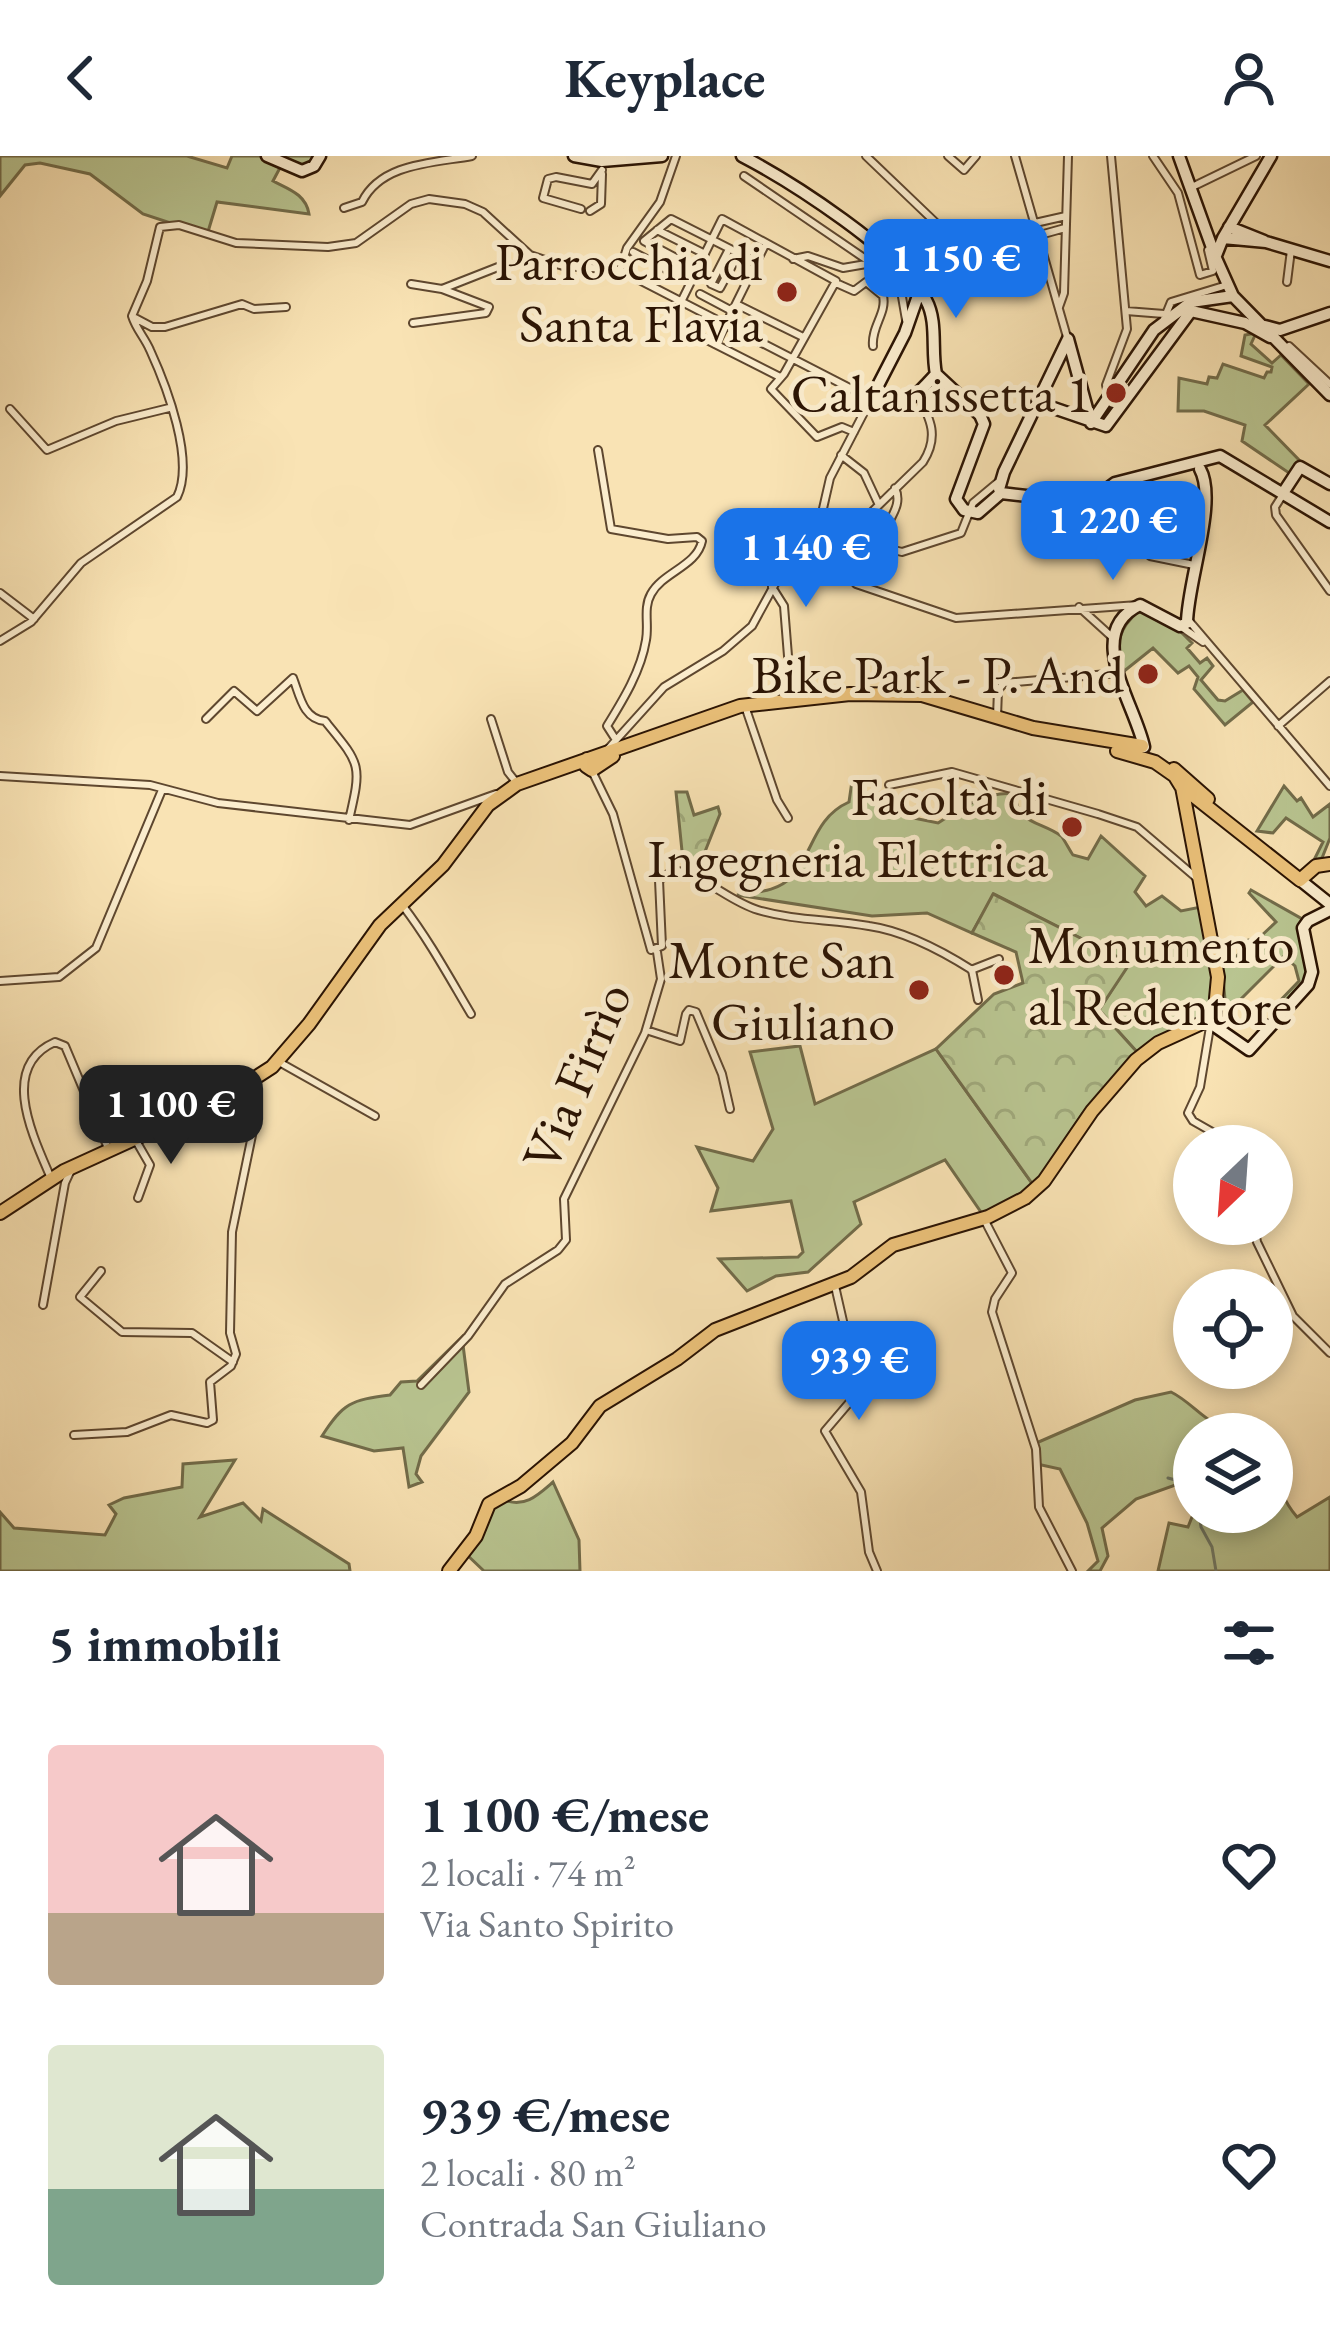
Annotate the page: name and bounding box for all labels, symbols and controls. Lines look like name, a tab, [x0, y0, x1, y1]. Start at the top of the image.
text: Keyplace	[564, 43, 766, 113]
icon: back	[48, 45, 114, 111]
icon: person	[1216, 45, 1282, 111]
pin: 1 150 €	[845, 219, 1067, 321]
place label: Parrocchia di Santa Flavia	[495, 226, 763, 358]
text: 1 150 €	[891, 232, 1021, 283]
marker: Parrocchia di Santa Flavia	[774, 279, 800, 305]
place label: Caltanissetta 1	[791, 358, 1092, 428]
marker: Caltanissetta 1	[1103, 380, 1129, 406]
pin: 1 220 €	[1002, 481, 1224, 583]
text: 1 220 €	[1048, 494, 1178, 545]
pin: 1 140 €	[695, 508, 917, 610]
text: 1 140 €	[741, 521, 871, 572]
place label: Bike Park - P. And	[751, 639, 1125, 709]
marker: Bike Park - P. And	[1135, 661, 1161, 687]
place label: Facoltà di Ingegneria Elettrica	[648, 761, 1048, 893]
marker: Facoltà di Ingegneria Elettrica	[1059, 814, 1085, 840]
place label: Monumento al Redentore	[1028, 909, 1295, 1041]
place label: Monte San Giuliano	[668, 924, 895, 1056]
marker: Monumento al Redentore	[991, 962, 1017, 988]
street label: Via Firrìo	[505, 971, 647, 1181]
marker: Monte San Giuliano	[906, 977, 932, 1003]
pin: 1 100 €	[60, 1065, 282, 1167]
text: 1 100 €	[106, 1078, 236, 1129]
north arrow	[1173, 1125, 1293, 1245]
map controls	[1173, 1125, 1293, 1533]
button: locate	[1173, 1269, 1293, 1389]
pin: 939 €	[775, 1321, 943, 1423]
text: 939 €	[809, 1334, 909, 1385]
button: layers	[1173, 1413, 1293, 1533]
text: 5 immobili	[48, 1610, 281, 1676]
icon: filters	[1216, 1610, 1282, 1676]
text: 1 100 €/mese	[420, 1781, 709, 1847]
icon: home	[144, 1793, 288, 1937]
icon: heart	[1216, 1832, 1282, 1898]
text: 2 locali · 74 m²	[420, 1847, 636, 1898]
text: Via Santo Spirito	[420, 1898, 674, 1949]
text: 939 €/mese	[420, 2081, 670, 2147]
icon: home	[144, 2093, 288, 2237]
icon: heart	[1216, 2132, 1282, 2198]
text: 2 locali · 80 m²	[420, 2147, 636, 2198]
text: Contrada San Giuliano	[420, 2198, 767, 2249]

